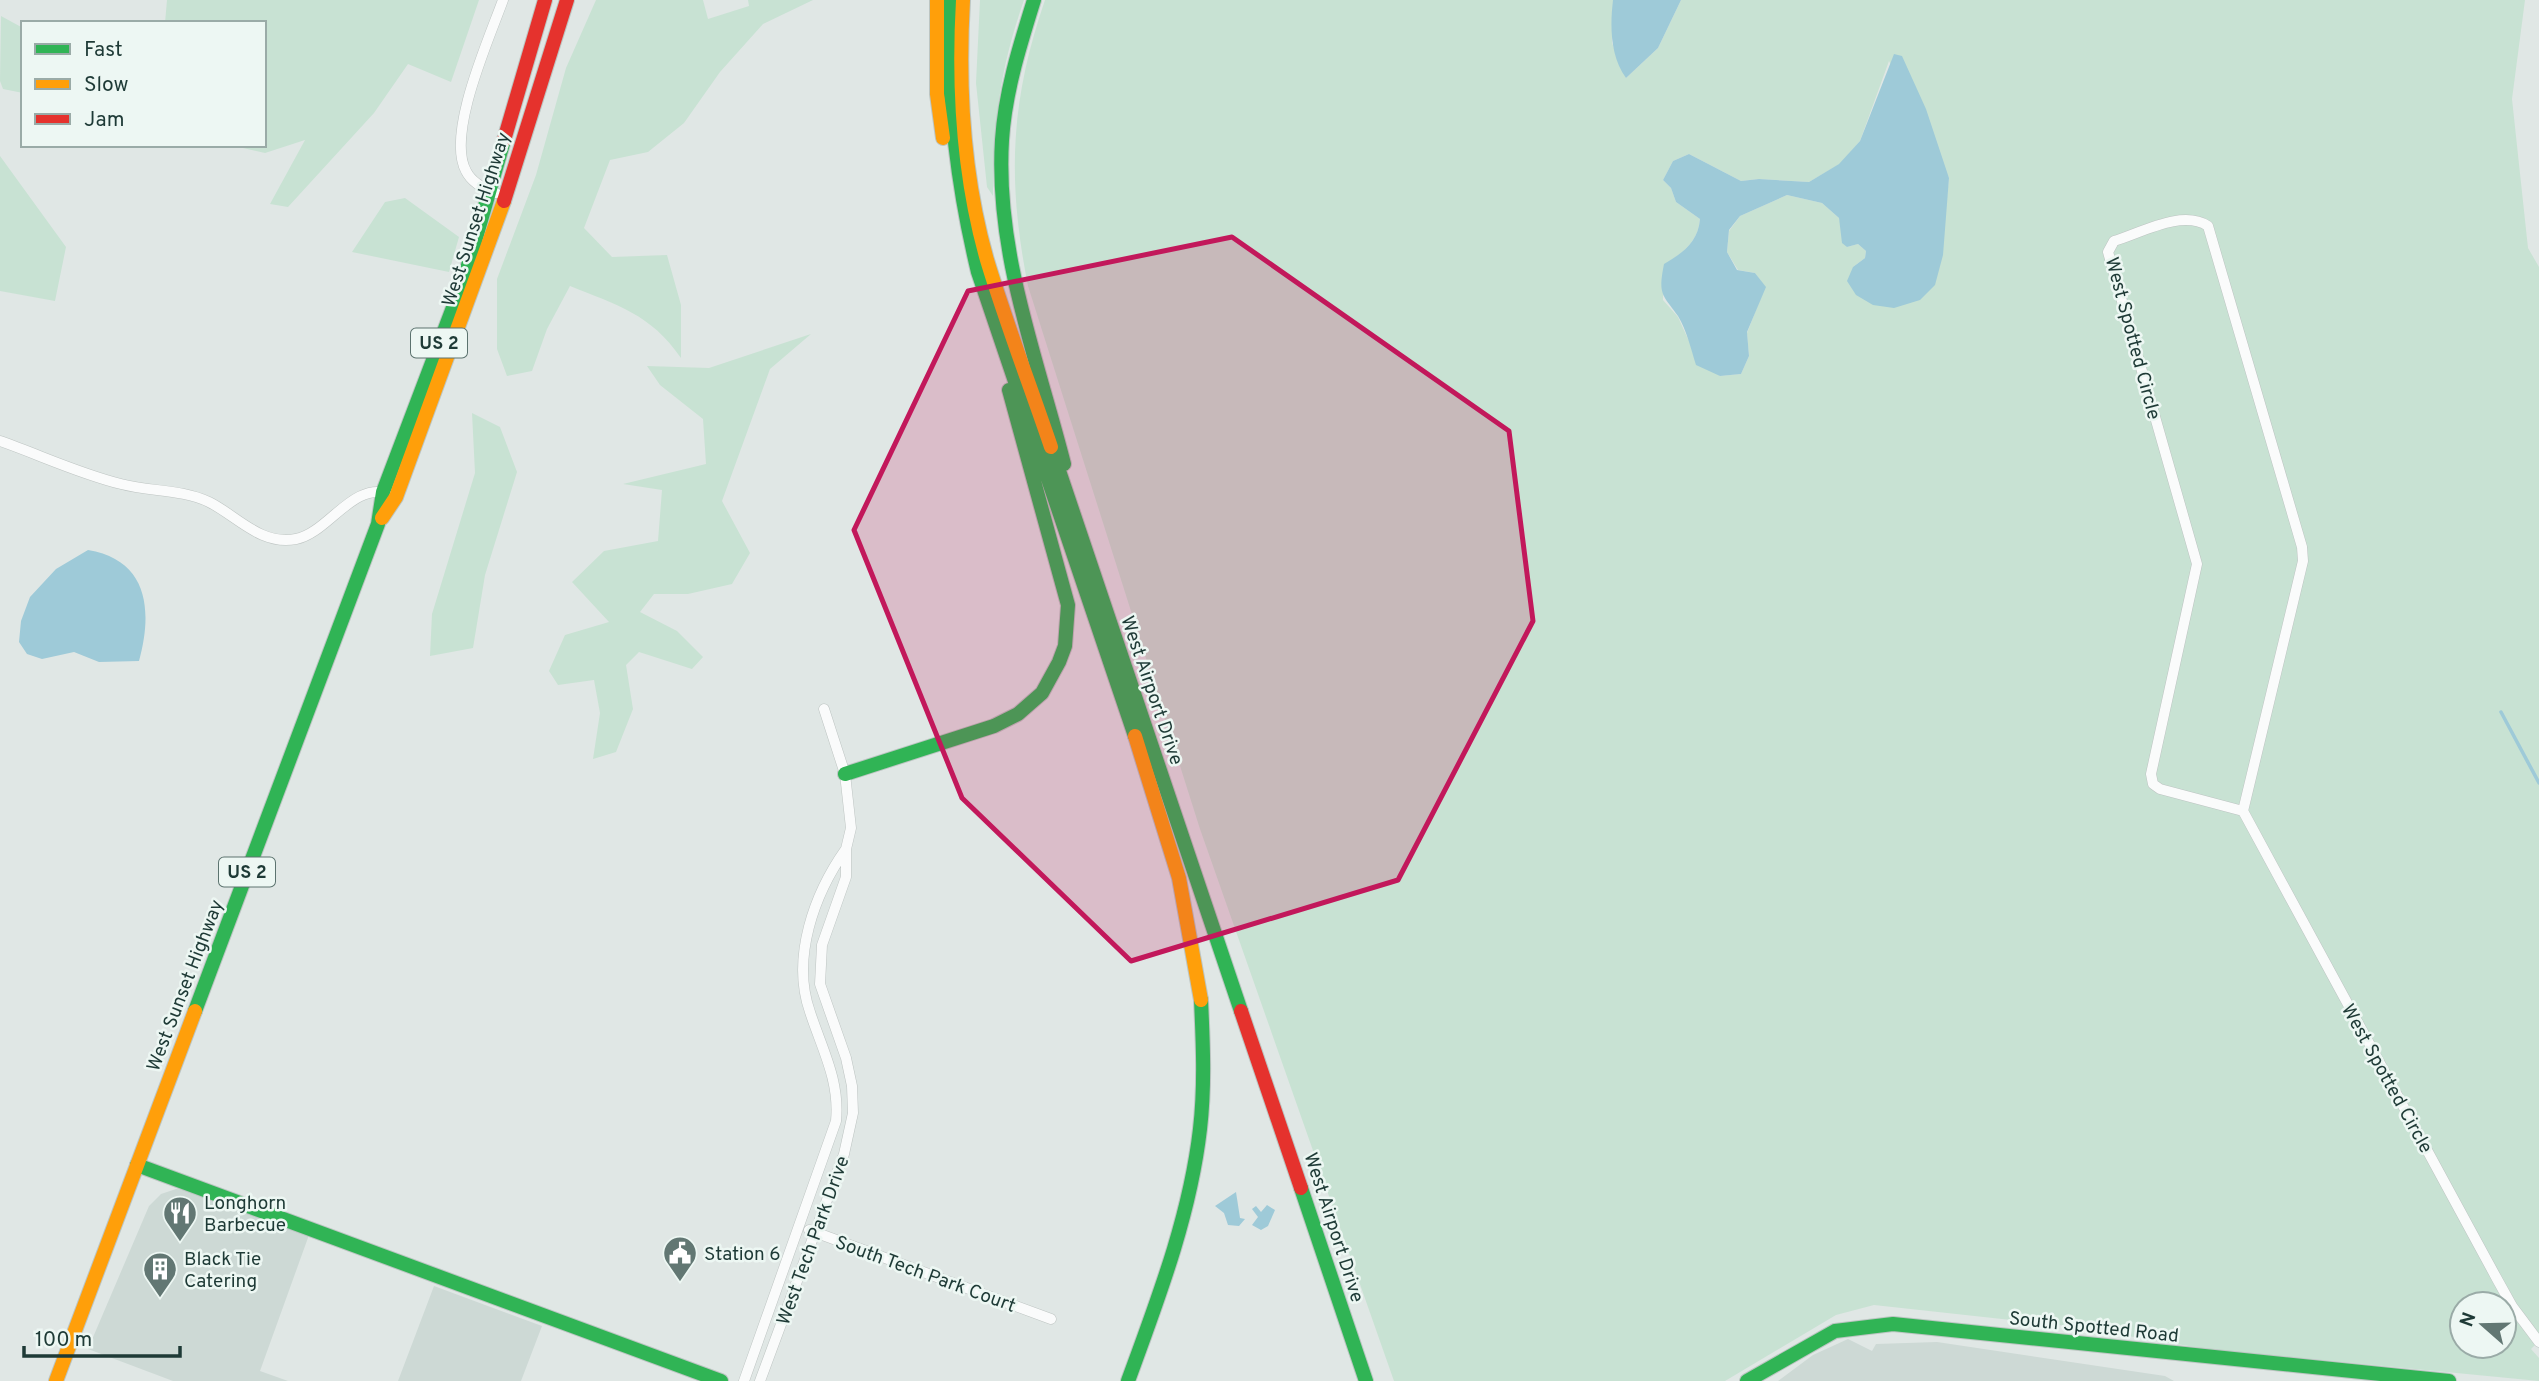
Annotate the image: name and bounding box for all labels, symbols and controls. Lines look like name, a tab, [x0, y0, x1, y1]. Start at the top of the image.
legend	[21, 21, 266, 147]
text: Fast	[84, 37, 123, 64]
text: Slow	[84, 72, 129, 99]
text: Jam	[84, 107, 125, 134]
street label: West Sunset Highway	[437, 129, 516, 310]
street label: West Spotted Circle	[2099, 255, 2165, 422]
road number: US 2	[411, 328, 467, 358]
street label: West Airport Drive	[1114, 613, 1188, 768]
road number: US 2	[219, 858, 275, 886]
street label: West Sunset Highway	[142, 896, 230, 1075]
street label: West Spotted Circle	[2335, 1000, 2437, 1158]
street label: West Airport Drive	[1298, 1150, 1369, 1306]
street label: West Tech Park Drive	[772, 1153, 856, 1329]
place label: Longhorn Barbecue	[204, 1192, 286, 1238]
restaurant icon: Longhorn Barbecue	[161, 1194, 199, 1243]
street label: South Tech Park Court	[832, 1231, 1019, 1319]
public building icon: Station 6	[661, 1234, 699, 1283]
place label: Station 6	[704, 1243, 781, 1267]
place label: Black Tie Catering	[184, 1248, 261, 1294]
building icon: Black Tie Catering	[141, 1250, 179, 1299]
north arrow	[2448, 1290, 2518, 1360]
street label: South Spotted Road	[2008, 1307, 2180, 1349]
text: N	[2455, 1309, 2483, 1330]
scale bar	[24, 1314, 180, 1358]
text: 100 m	[35, 1327, 92, 1354]

